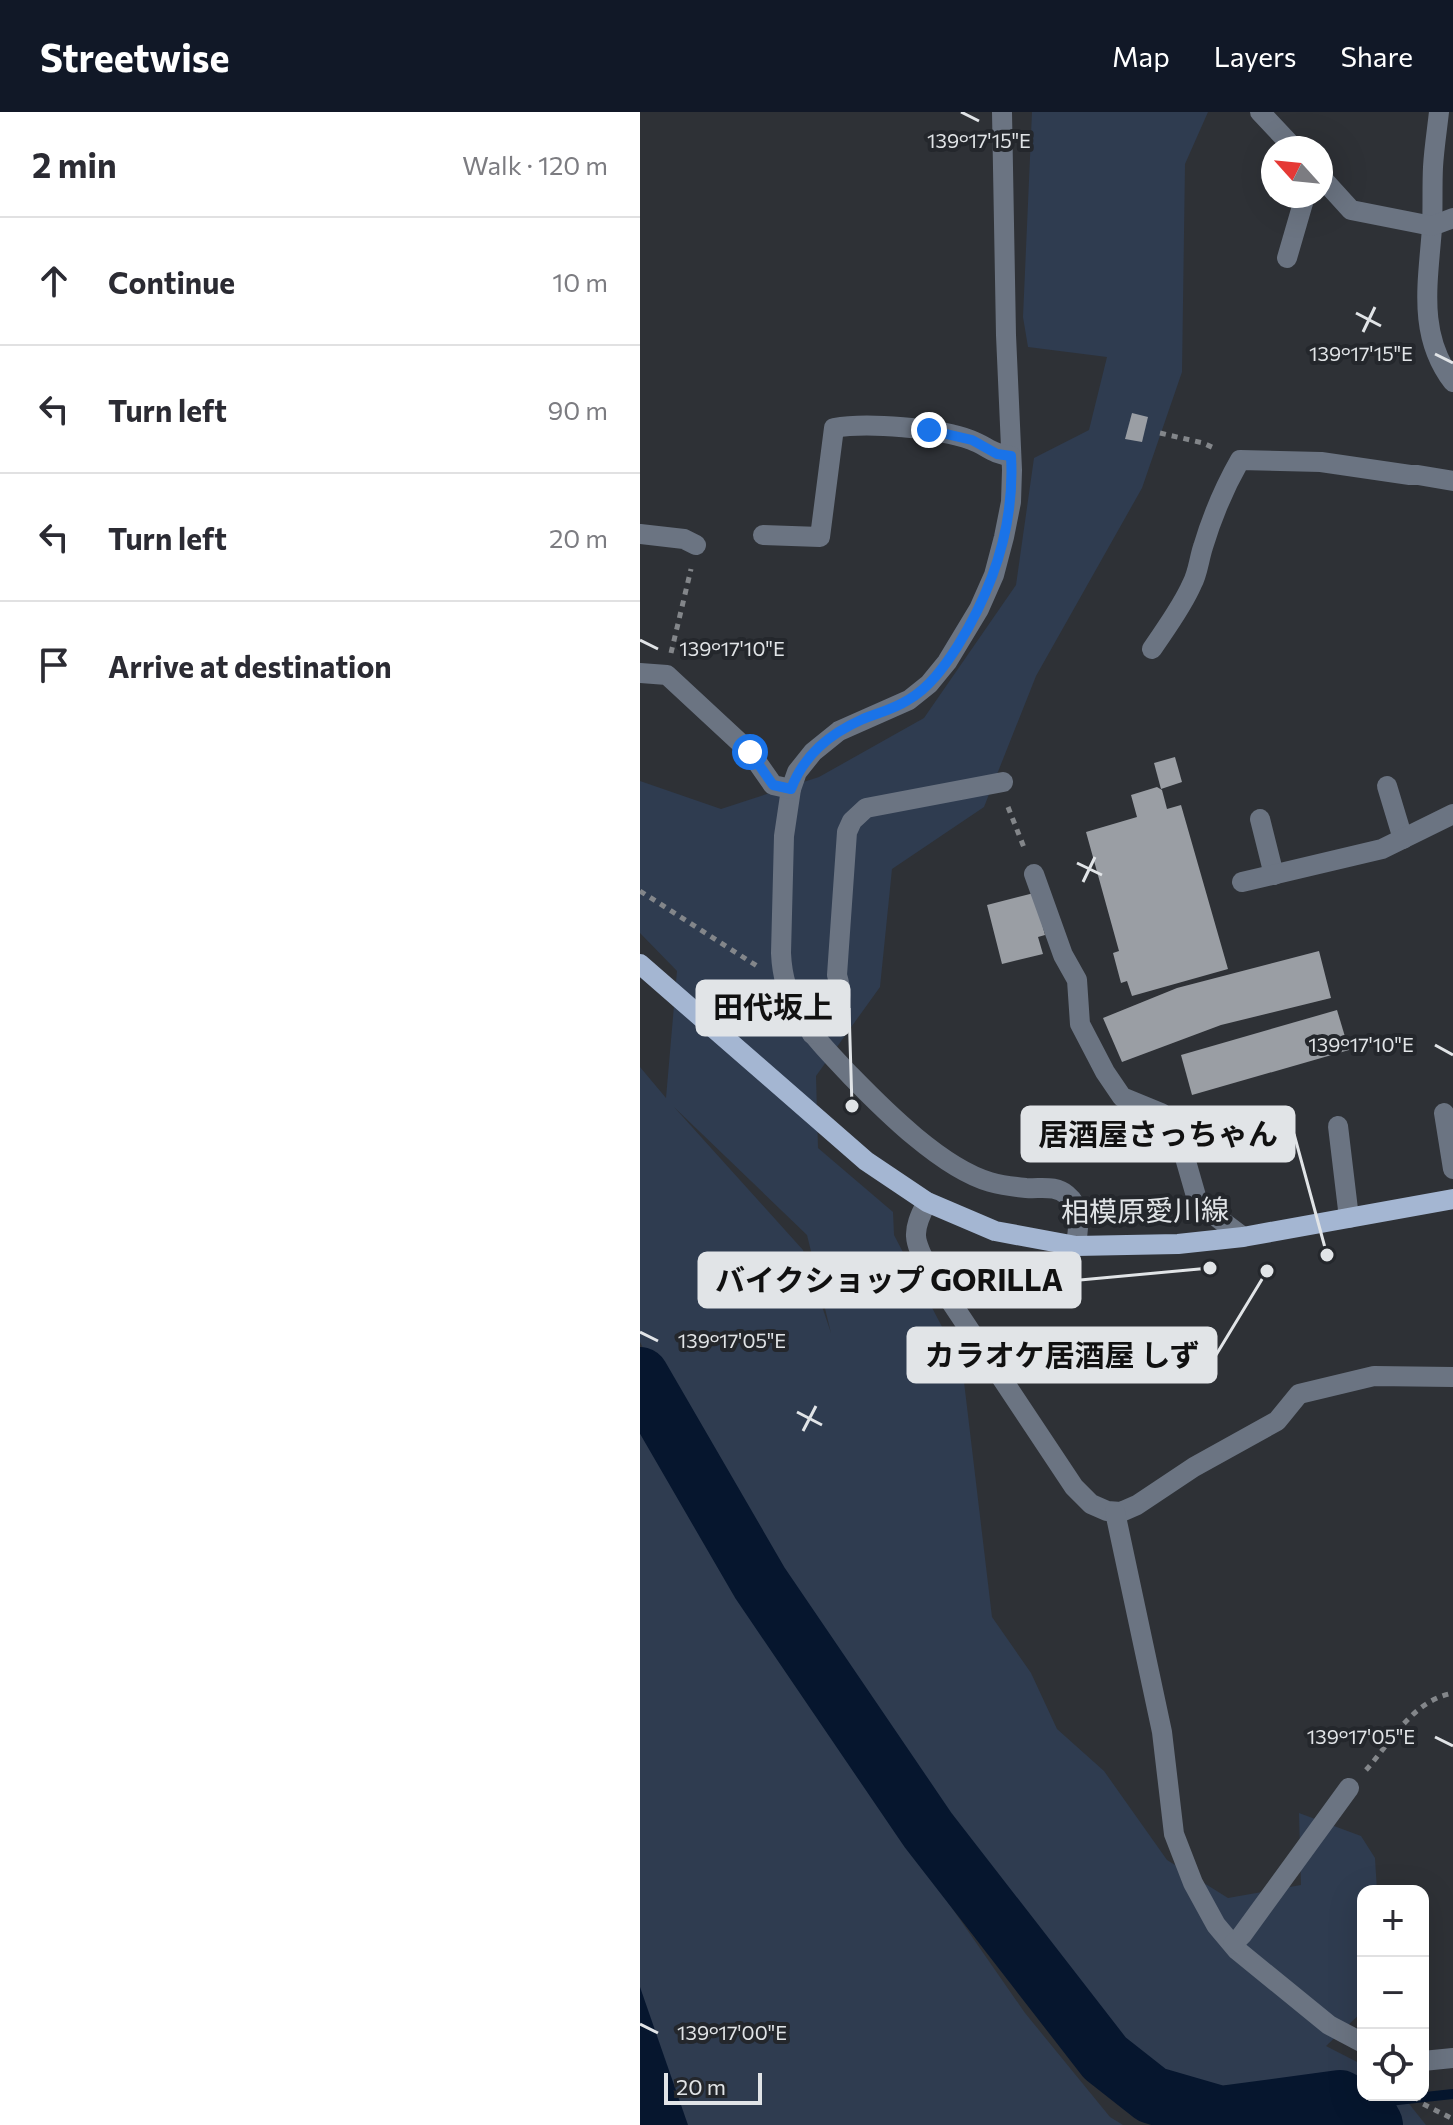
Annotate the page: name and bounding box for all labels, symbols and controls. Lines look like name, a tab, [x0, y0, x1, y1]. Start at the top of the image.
text: Streetwise	[40, 33, 229, 80]
text: Map	[1112, 39, 1170, 73]
text: Layers	[1214, 39, 1296, 73]
text: Share	[1340, 39, 1413, 73]
text: 139°17'15"E	[927, 128, 1031, 152]
north arrow	[1261, 136, 1333, 208]
text: 2 min	[32, 143, 117, 185]
text: Walk · 120 m	[462, 149, 608, 180]
icon: ahead	[32, 259, 76, 303]
text: Continue	[108, 263, 235, 300]
text: 10 m	[552, 266, 608, 297]
text: 139°17'15"E	[1309, 341, 1413, 365]
icon: left	[32, 387, 76, 431]
text: Turn left	[108, 391, 227, 428]
text: 90 m	[548, 394, 608, 425]
route end	[911, 412, 947, 448]
icon: left	[32, 515, 76, 559]
text: Turn left	[108, 519, 227, 556]
text: 20 m	[549, 522, 608, 553]
text: 139°17'10"E	[679, 636, 785, 660]
icon: arrive	[32, 643, 76, 687]
text: Arrive at destination	[108, 647, 392, 684]
route start	[732, 734, 768, 770]
callout: 田代坂上	[697, 981, 849, 1035]
text: 田代坂上	[713, 987, 833, 1024]
text: 139°17'10"E	[1308, 1032, 1414, 1056]
callout: 居酒屋さっちゃん	[1022, 1107, 1294, 1161]
text: 居酒屋さっちゃん	[1038, 1114, 1278, 1151]
street label: 相模原愛川線	[1061, 1192, 1229, 1228]
callout: バイクショップ GORILLA	[699, 1253, 1080, 1307]
text: バイクショップ GORILLA	[715, 1260, 1063, 1297]
text: 139°17'05"E	[678, 1328, 786, 1352]
callout: カラオケ居酒屋 しず	[908, 1328, 1216, 1382]
text: カラオケ居酒屋 しず	[924, 1335, 1200, 1372]
text: 139°17'05"E	[1307, 1724, 1415, 1748]
map controls	[1357, 1885, 1429, 2101]
button: +	[1357, 1885, 1429, 1957]
button: −	[1357, 1957, 1429, 2029]
text: 139°17'00"E	[677, 2020, 787, 2044]
button: locate	[1357, 2029, 1429, 2101]
scale bar	[664, 2069, 762, 2105]
text: 20 m	[676, 2073, 726, 2100]

